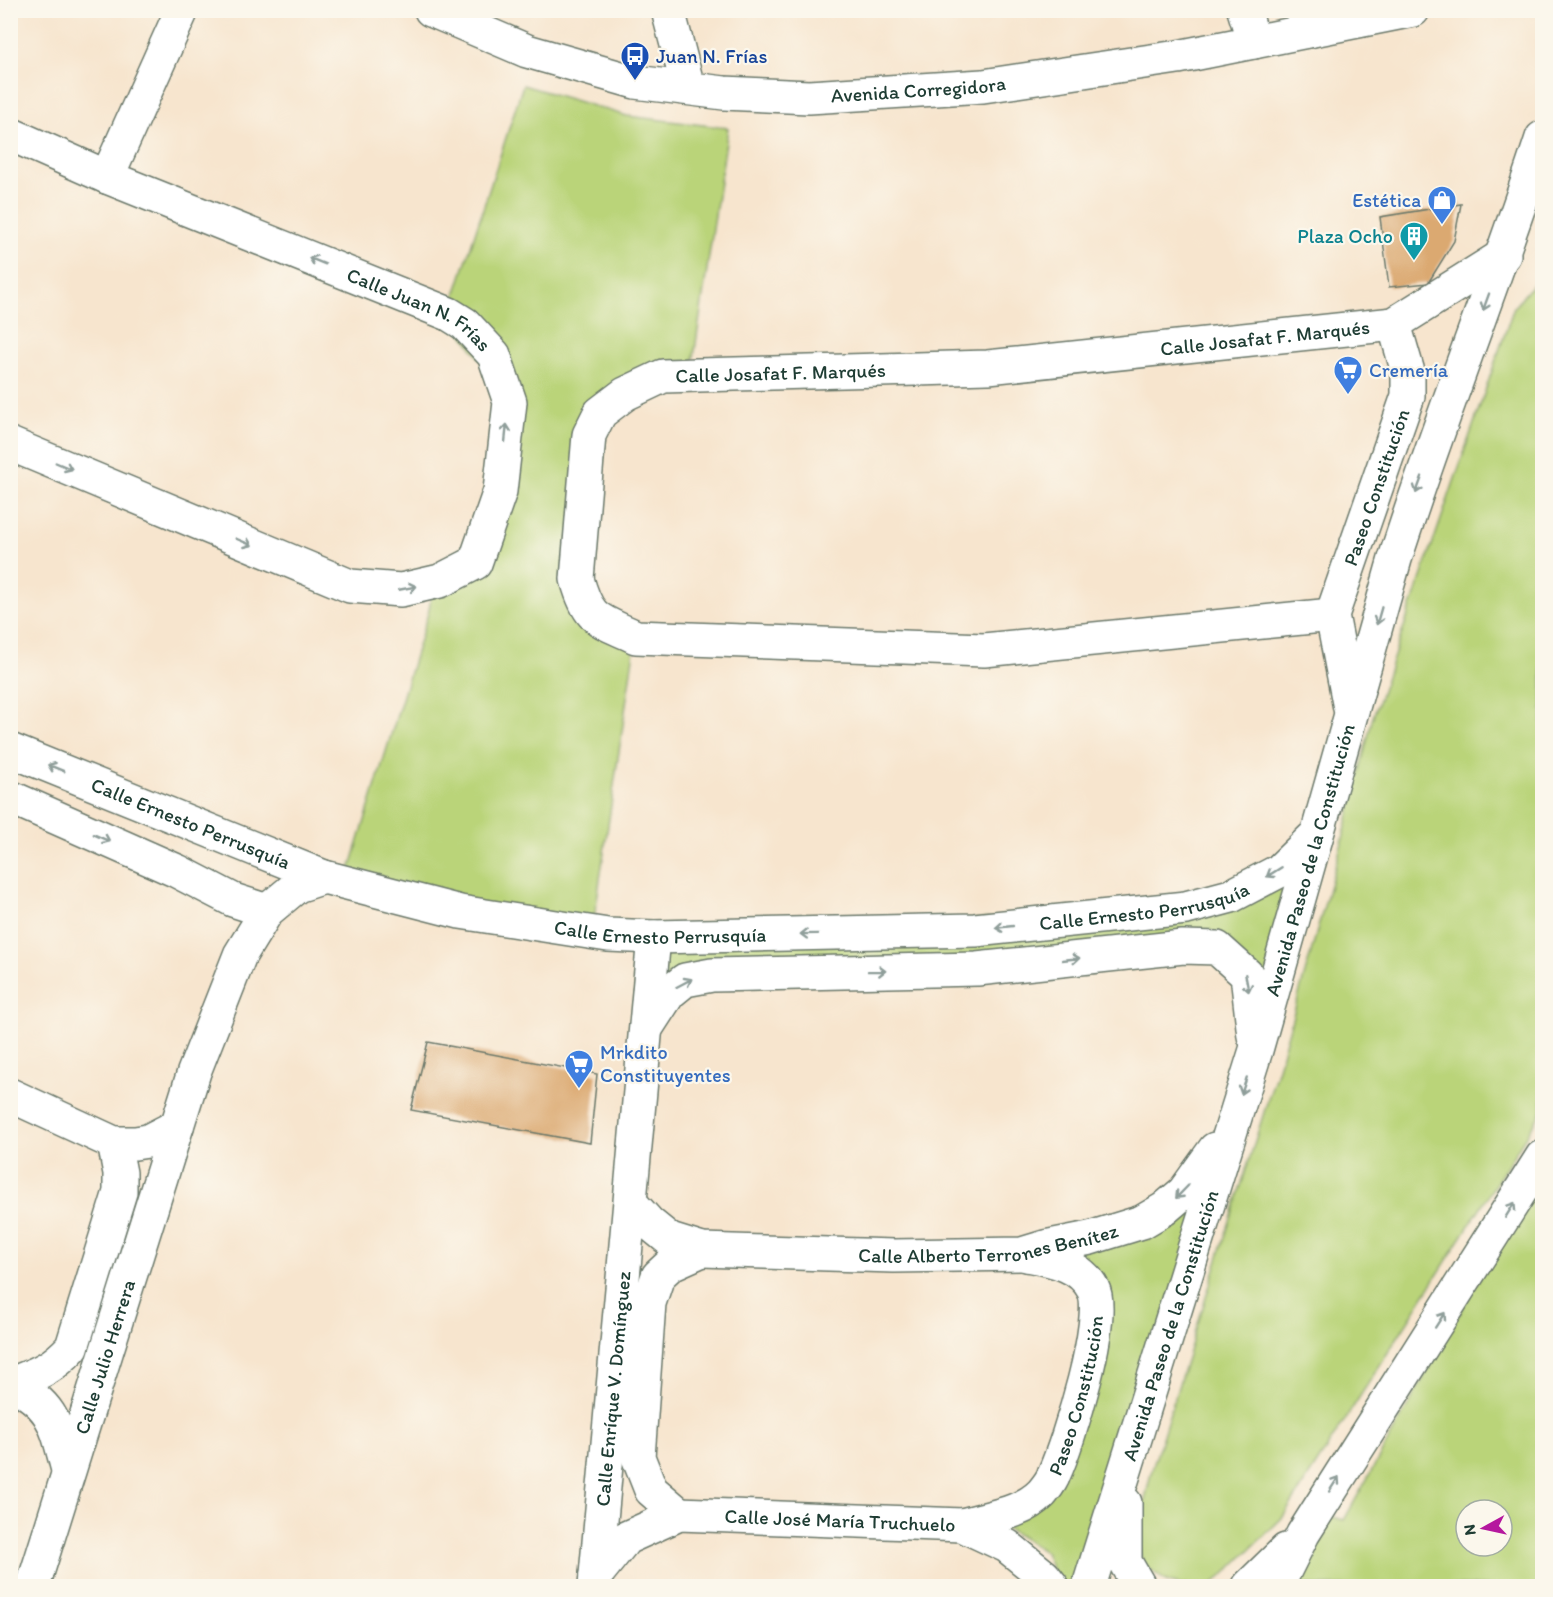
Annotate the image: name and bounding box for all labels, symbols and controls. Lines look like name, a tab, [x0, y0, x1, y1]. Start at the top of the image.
bus stop icon: Juan N. Frías	[619, 40, 651, 82]
place label: Juan N. Frías	[656, 44, 767, 68]
street label: Avenida Corregidora	[830, 71, 1007, 108]
shop icon: Estética	[1426, 184, 1458, 226]
place label: Estética	[1352, 188, 1421, 212]
building icon: Plaza Ocho	[1398, 220, 1430, 262]
place label: Plaza Ocho	[1297, 224, 1393, 248]
one-way arrow	[308, 255, 326, 266]
street label: Calle Juan N. Frías	[343, 262, 496, 356]
one-way arrow	[1480, 292, 1491, 311]
street label: Calle Josafat F. Marqués	[1159, 315, 1371, 361]
supermarket icon: Cremería	[1332, 354, 1364, 396]
street label: Calle Josafat F. Marqués	[675, 358, 886, 388]
place label: Cremería	[1369, 358, 1449, 382]
street label: Paseo Constitución	[1338, 406, 1415, 569]
one-way arrow	[501, 423, 512, 443]
one-way arrow	[55, 461, 73, 472]
one-way arrow	[1413, 475, 1424, 494]
one-way arrow	[234, 537, 253, 548]
one-way arrow	[398, 582, 417, 593]
one-way arrow	[1373, 606, 1384, 625]
street label: Avenida Paseo de la Constitución	[1260, 721, 1360, 999]
one-way arrow	[47, 762, 65, 773]
street label: Calle Ernesto Perrusquía	[88, 772, 294, 874]
one-way arrow	[93, 833, 111, 844]
one-way arrow	[1266, 866, 1283, 879]
street label: Calle Ernesto Perrusquía	[1038, 877, 1253, 935]
street label: Calle Ernesto Perrusquía	[553, 915, 767, 949]
one-way arrow	[995, 922, 1015, 933]
one-way arrow	[800, 928, 820, 940]
one-way arrow	[1061, 953, 1081, 964]
one-way arrow	[866, 965, 886, 977]
one-way arrow	[1242, 973, 1253, 992]
one-way arrow	[675, 977, 693, 989]
place label: Mrkdito Constituyentes	[600, 1040, 731, 1087]
supermarket icon: Mrkdito Constituyentes	[563, 1048, 595, 1090]
one-way arrow	[1238, 1076, 1249, 1095]
one-way arrow	[1175, 1185, 1189, 1200]
street label: Avenida Paseo de la Constitución	[1117, 1187, 1224, 1464]
one-way arrow	[1505, 1202, 1517, 1219]
street label: Calle Alberto Terrones Benítez	[858, 1218, 1122, 1268]
street label: Calle Enríque V. Domínguez	[590, 1269, 636, 1508]
street label: Calle Julio Herrera	[69, 1277, 140, 1437]
one-way arrow	[1434, 1312, 1446, 1329]
street label: Paseo Constitución	[1043, 1314, 1108, 1479]
one-way arrow	[1328, 1476, 1341, 1493]
north arrow	[1454, 1498, 1514, 1558]
street label: Calle José María Truchuelo	[724, 1504, 956, 1537]
text: N	[1459, 1523, 1480, 1537]

